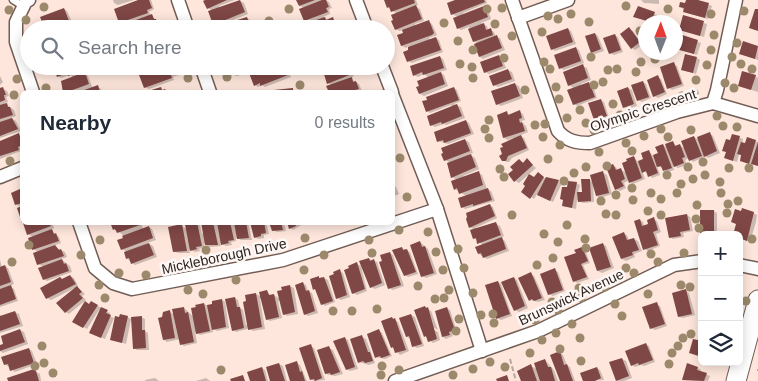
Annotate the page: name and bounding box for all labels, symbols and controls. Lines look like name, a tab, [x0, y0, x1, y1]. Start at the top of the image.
north arrow	[638, 15, 683, 60]
search box	[20, 20, 395, 75]
icon: search	[38, 34, 66, 62]
text: Search here	[78, 37, 182, 58]
street label: Olympic Crescent	[588, 85, 698, 135]
text: Nearby	[40, 111, 111, 134]
text: 0 results	[315, 114, 375, 131]
map controls	[698, 231, 743, 366]
button: +	[698, 231, 743, 276]
street label: Mickleborough Drive	[160, 235, 288, 277]
street label: Brunswick Avenue	[516, 266, 626, 328]
button: −	[698, 276, 743, 321]
button: layers	[698, 321, 743, 366]

